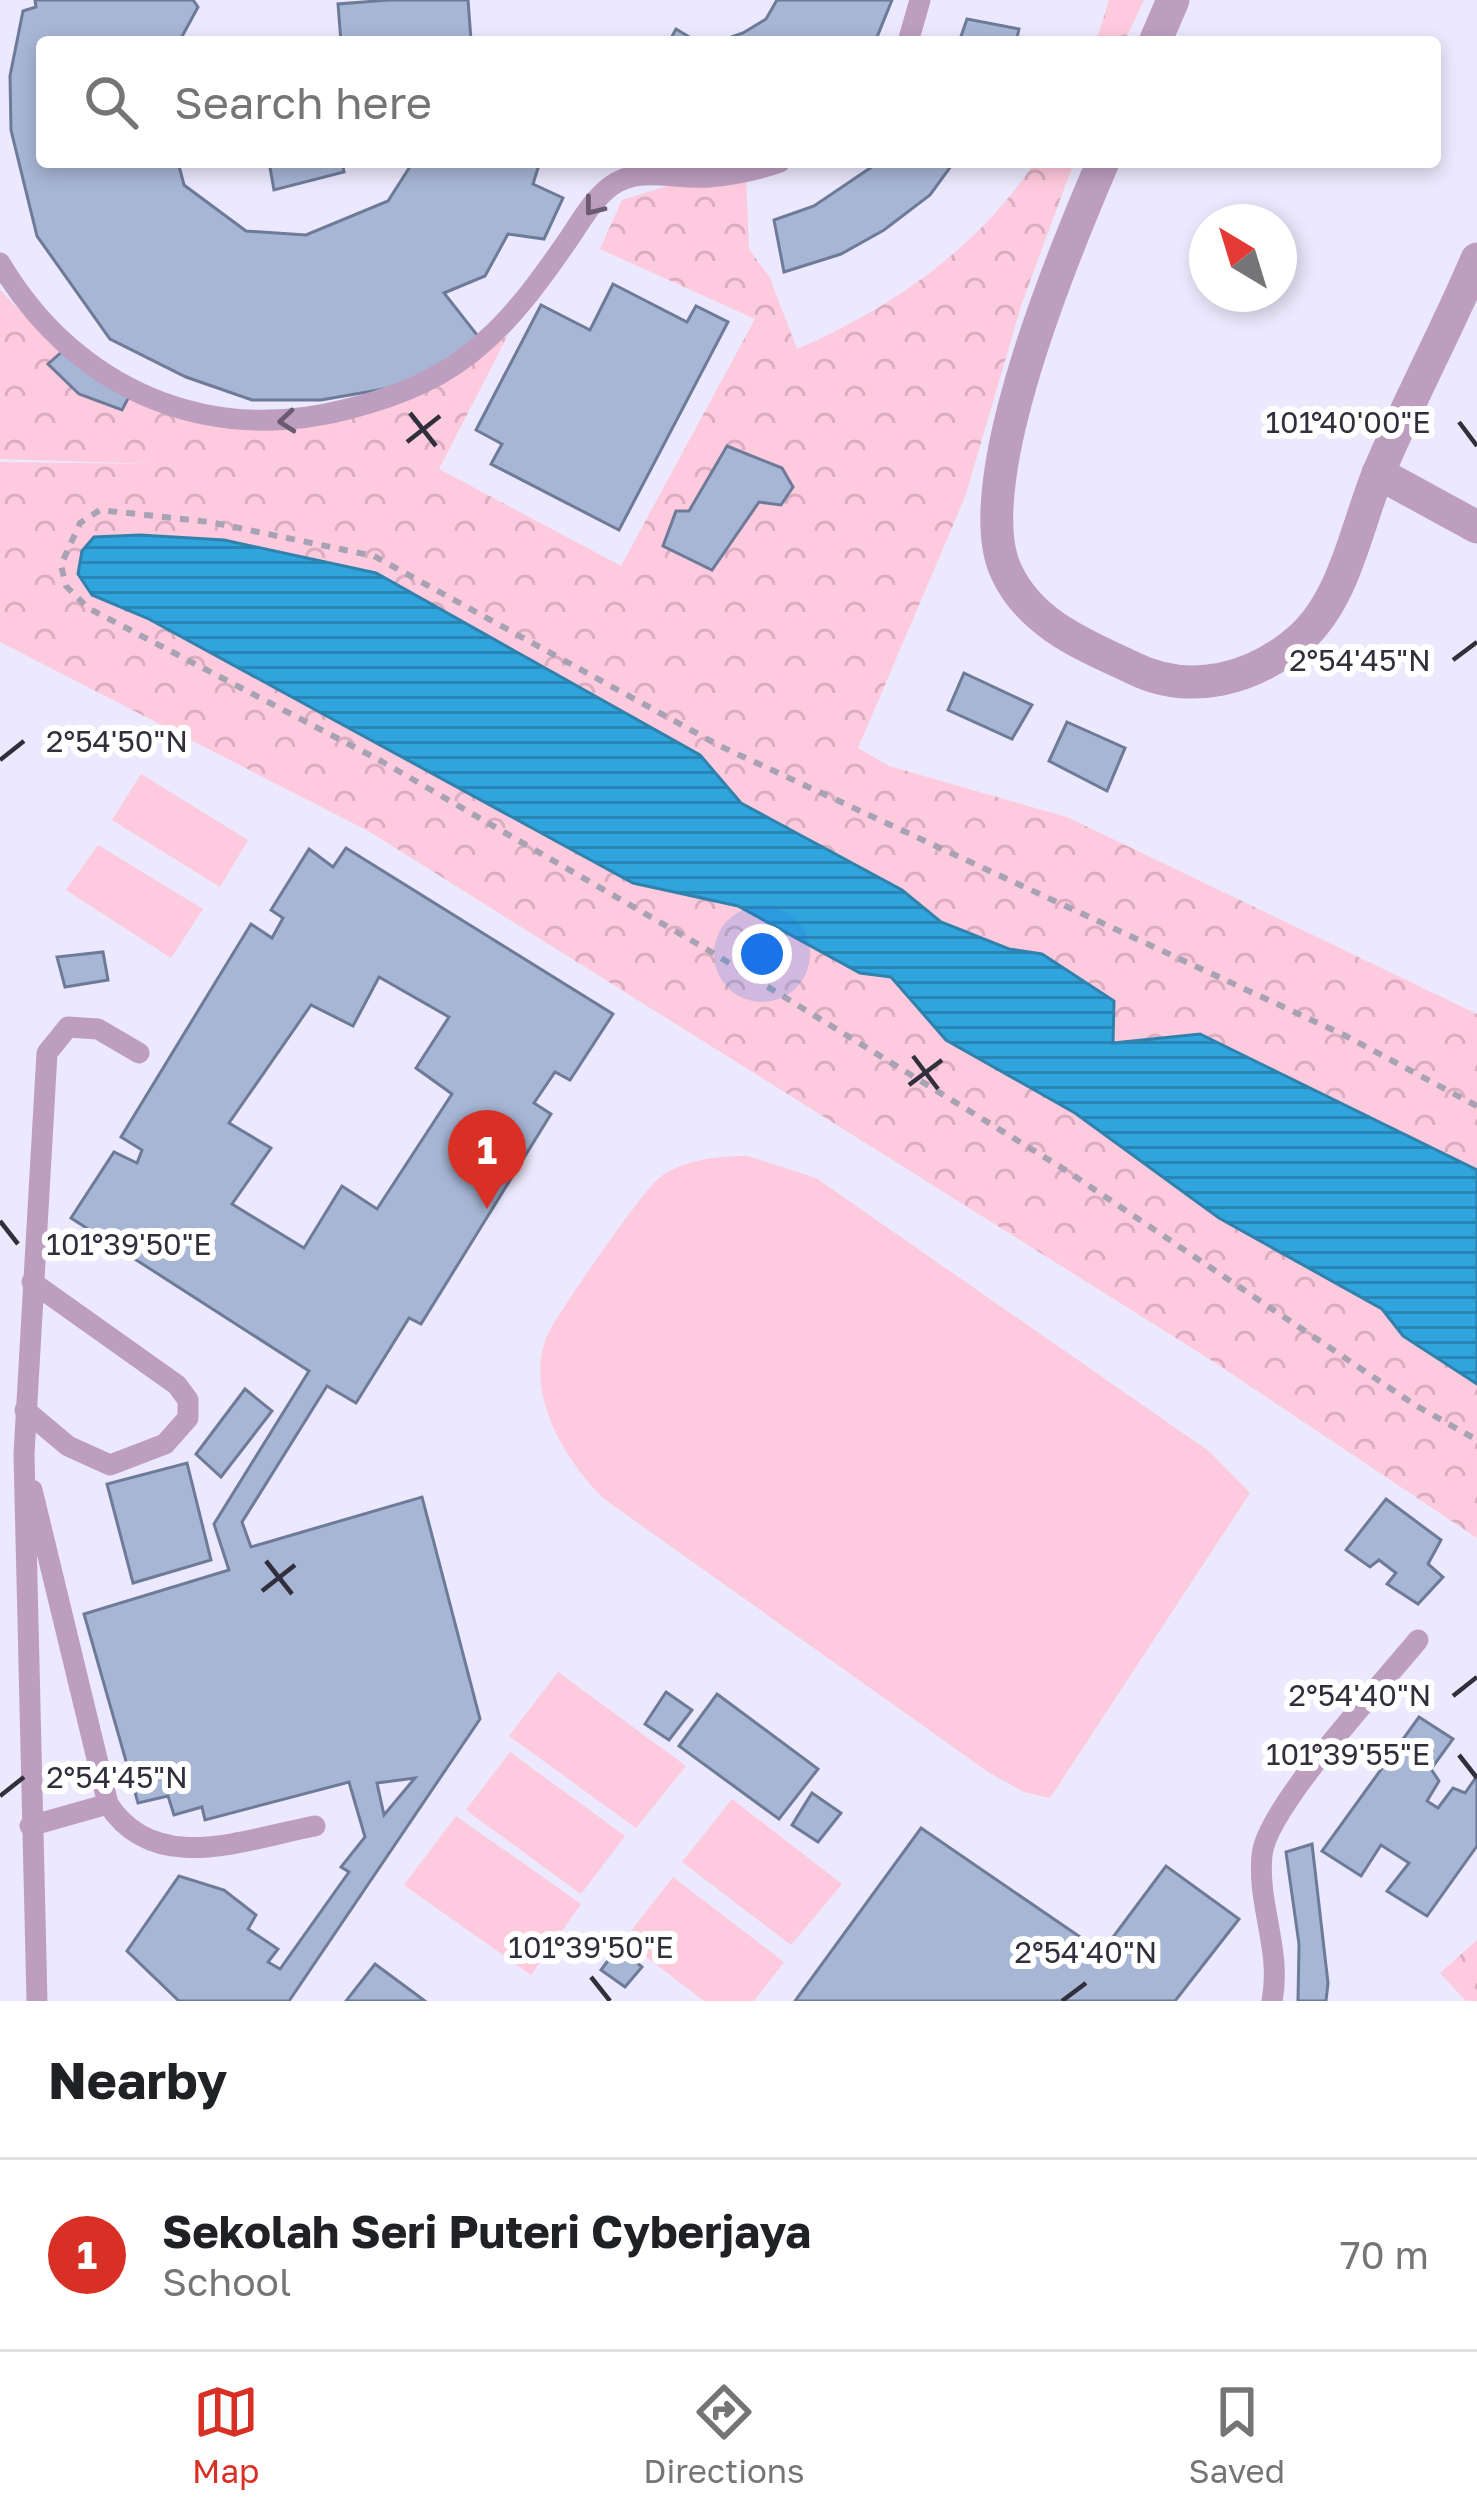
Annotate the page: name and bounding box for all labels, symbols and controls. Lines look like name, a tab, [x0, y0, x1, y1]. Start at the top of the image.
search box	[36, 36, 1441, 168]
icon: search	[78, 69, 144, 135]
text: Search here	[174, 75, 432, 129]
one-way arrow	[586, 193, 607, 215]
north arrow	[1189, 204, 1297, 312]
text: 101°40'00"E	[1266, 404, 1431, 440]
one-way arrow	[277, 407, 296, 433]
text: 2°54'45"N	[1289, 642, 1431, 678]
text: 2°54'50"N	[46, 723, 188, 759]
your location	[732, 924, 792, 984]
pin: 1	[448, 1110, 526, 1209]
text: 101°39'50"E	[46, 1226, 212, 1262]
text: 2°54'40"N	[1289, 1677, 1431, 1713]
text: 101°39'55"E	[1266, 1736, 1430, 1772]
text: 2°54'45"N	[46, 1759, 188, 1795]
text: 101°39'50"E	[508, 1929, 674, 1965]
text: 2°54'40"N	[1015, 1934, 1157, 1970]
text: Nearby	[48, 2049, 227, 2110]
text: Sekolah Seri Puteri Cyberjaya	[162, 2204, 811, 2258]
text: 1	[77, 2231, 97, 2278]
text: 70 m	[1340, 2231, 1429, 2278]
text: School	[162, 2258, 291, 2305]
tab: Map	[192, 2379, 259, 2490]
tab: Directions	[643, 2379, 805, 2490]
tab: Saved	[1189, 2379, 1285, 2490]

